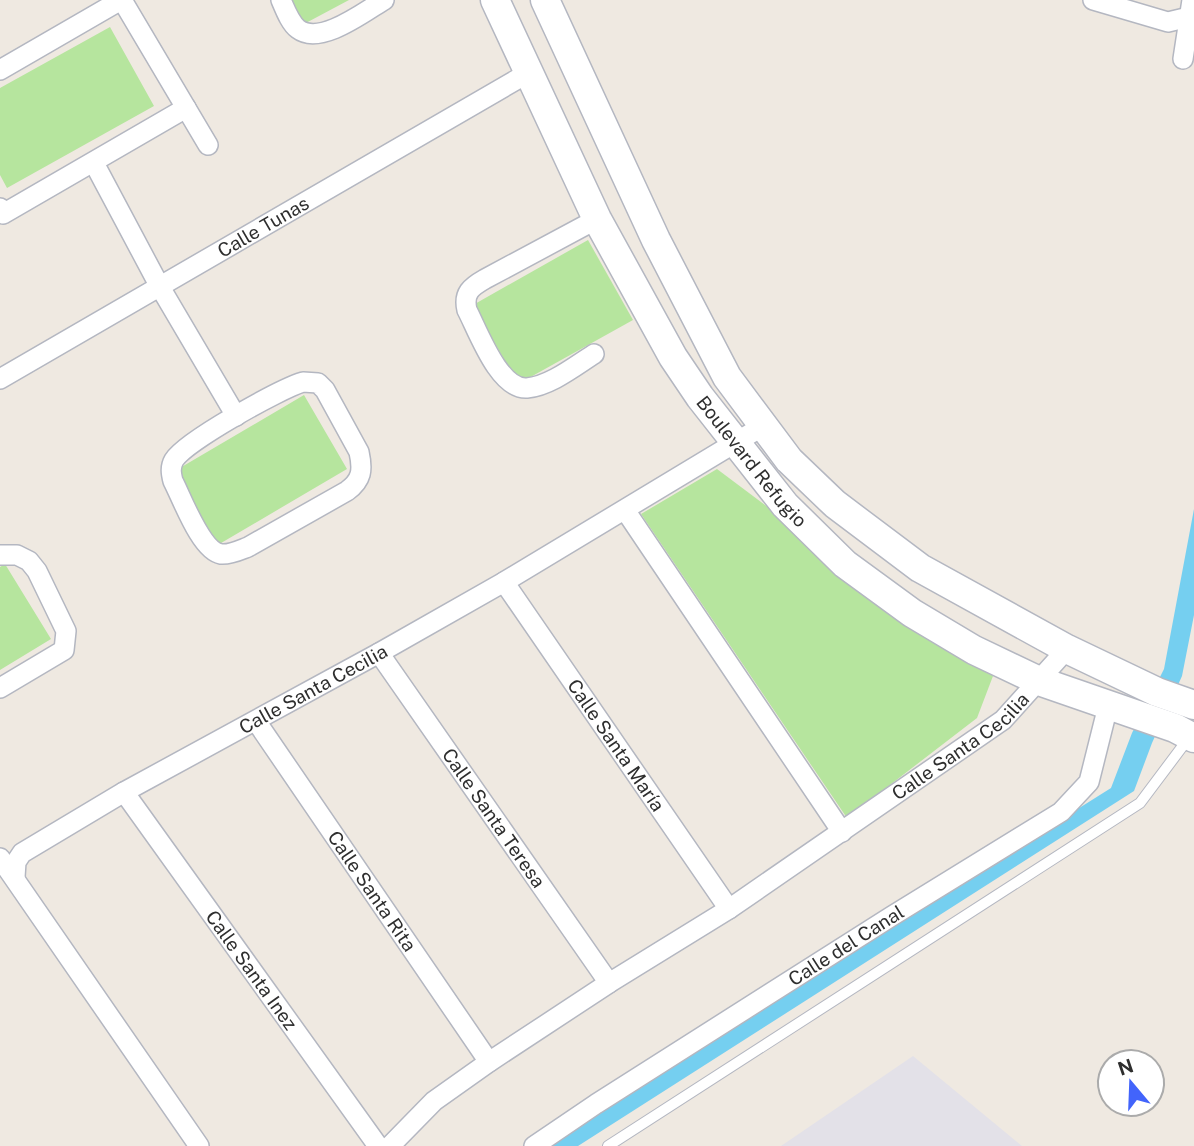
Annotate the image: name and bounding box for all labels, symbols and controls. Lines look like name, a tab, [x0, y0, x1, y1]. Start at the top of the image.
street label: Calle Tunas	[213, 192, 313, 262]
street label: Boulevard Refugio	[692, 391, 812, 531]
street label: Calle Santa Cecilia	[235, 640, 391, 738]
street label: Calle Santa María	[563, 675, 669, 815]
street label: Calle Santa Cecilia	[888, 688, 1033, 804]
street label: Calle Santa Teresa	[438, 744, 550, 892]
street label: Calle Santa Rita	[323, 827, 421, 956]
street label: Calle del Canal	[784, 901, 908, 990]
street label: Calle Santa Inez	[201, 906, 302, 1034]
north arrow	[1096, 1048, 1166, 1118]
text: N	[1115, 1054, 1136, 1080]

